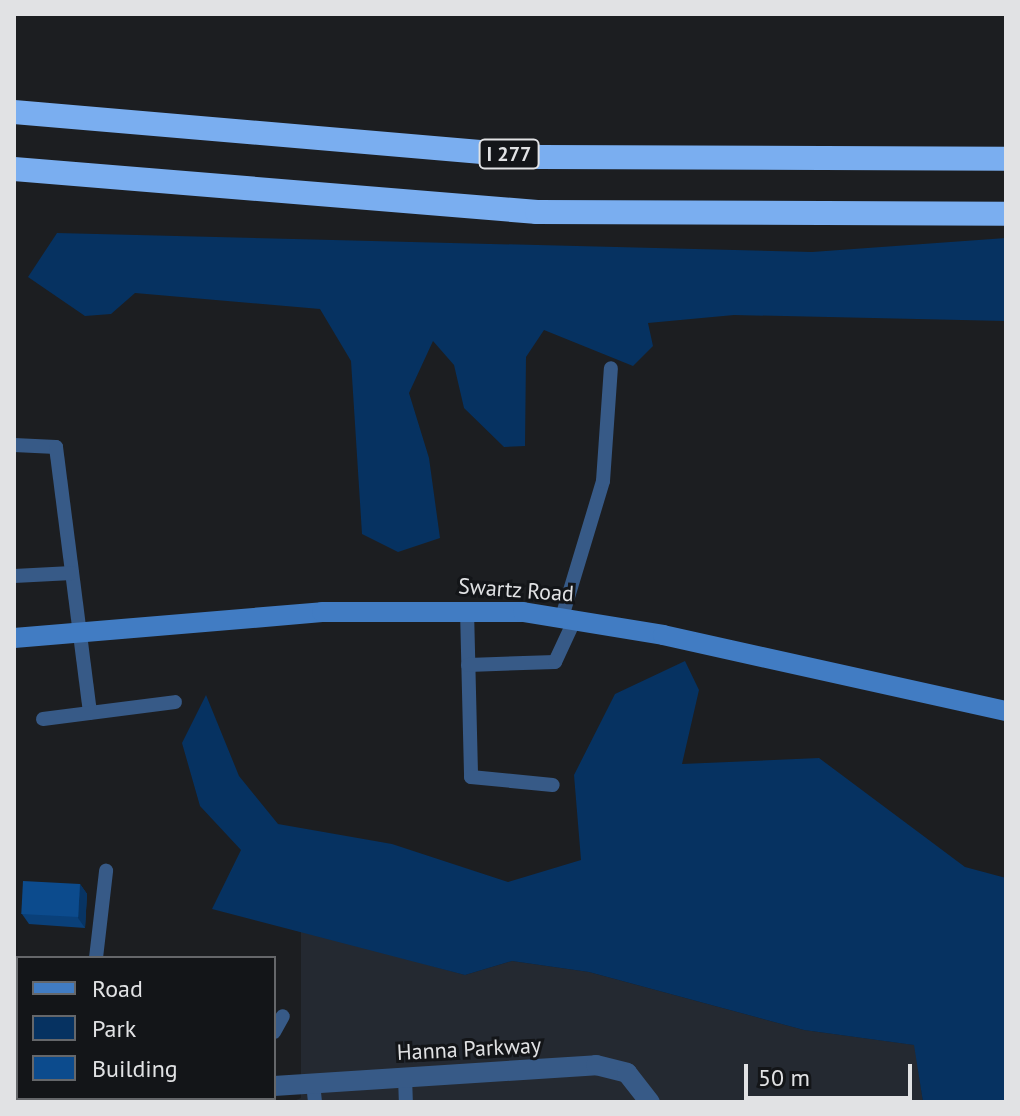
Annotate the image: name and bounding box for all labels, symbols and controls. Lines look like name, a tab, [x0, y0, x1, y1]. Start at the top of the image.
road number: I 277	[477, 138, 541, 170]
street label: Swartz Road	[457, 573, 575, 607]
legend	[16, 956, 276, 1100]
text: Road	[92, 973, 143, 1004]
text: Park	[92, 1013, 136, 1044]
street label: Hanna Parkway	[396, 1032, 542, 1066]
scale bar	[748, 1048, 916, 1098]
text: Building	[92, 1053, 178, 1084]
text: 50 m	[758, 1062, 810, 1093]

